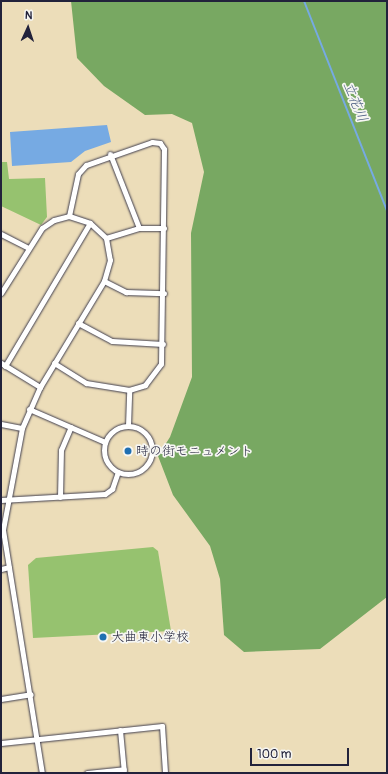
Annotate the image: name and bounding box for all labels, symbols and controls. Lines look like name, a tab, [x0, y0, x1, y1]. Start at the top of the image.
north arrow	[8, 8, 48, 48]
text: N	[25, 9, 33, 22]
water label: 立花川	[339, 79, 371, 125]
place label: 時の街モニュメント	[136, 443, 253, 459]
marker: 時の街モニュメント	[123, 446, 133, 456]
place label: 大曲東小学校	[111, 629, 189, 645]
marker: 大曲東小学校	[98, 632, 108, 642]
scale bar	[252, 740, 351, 766]
text: 100 m	[257, 747, 291, 762]

